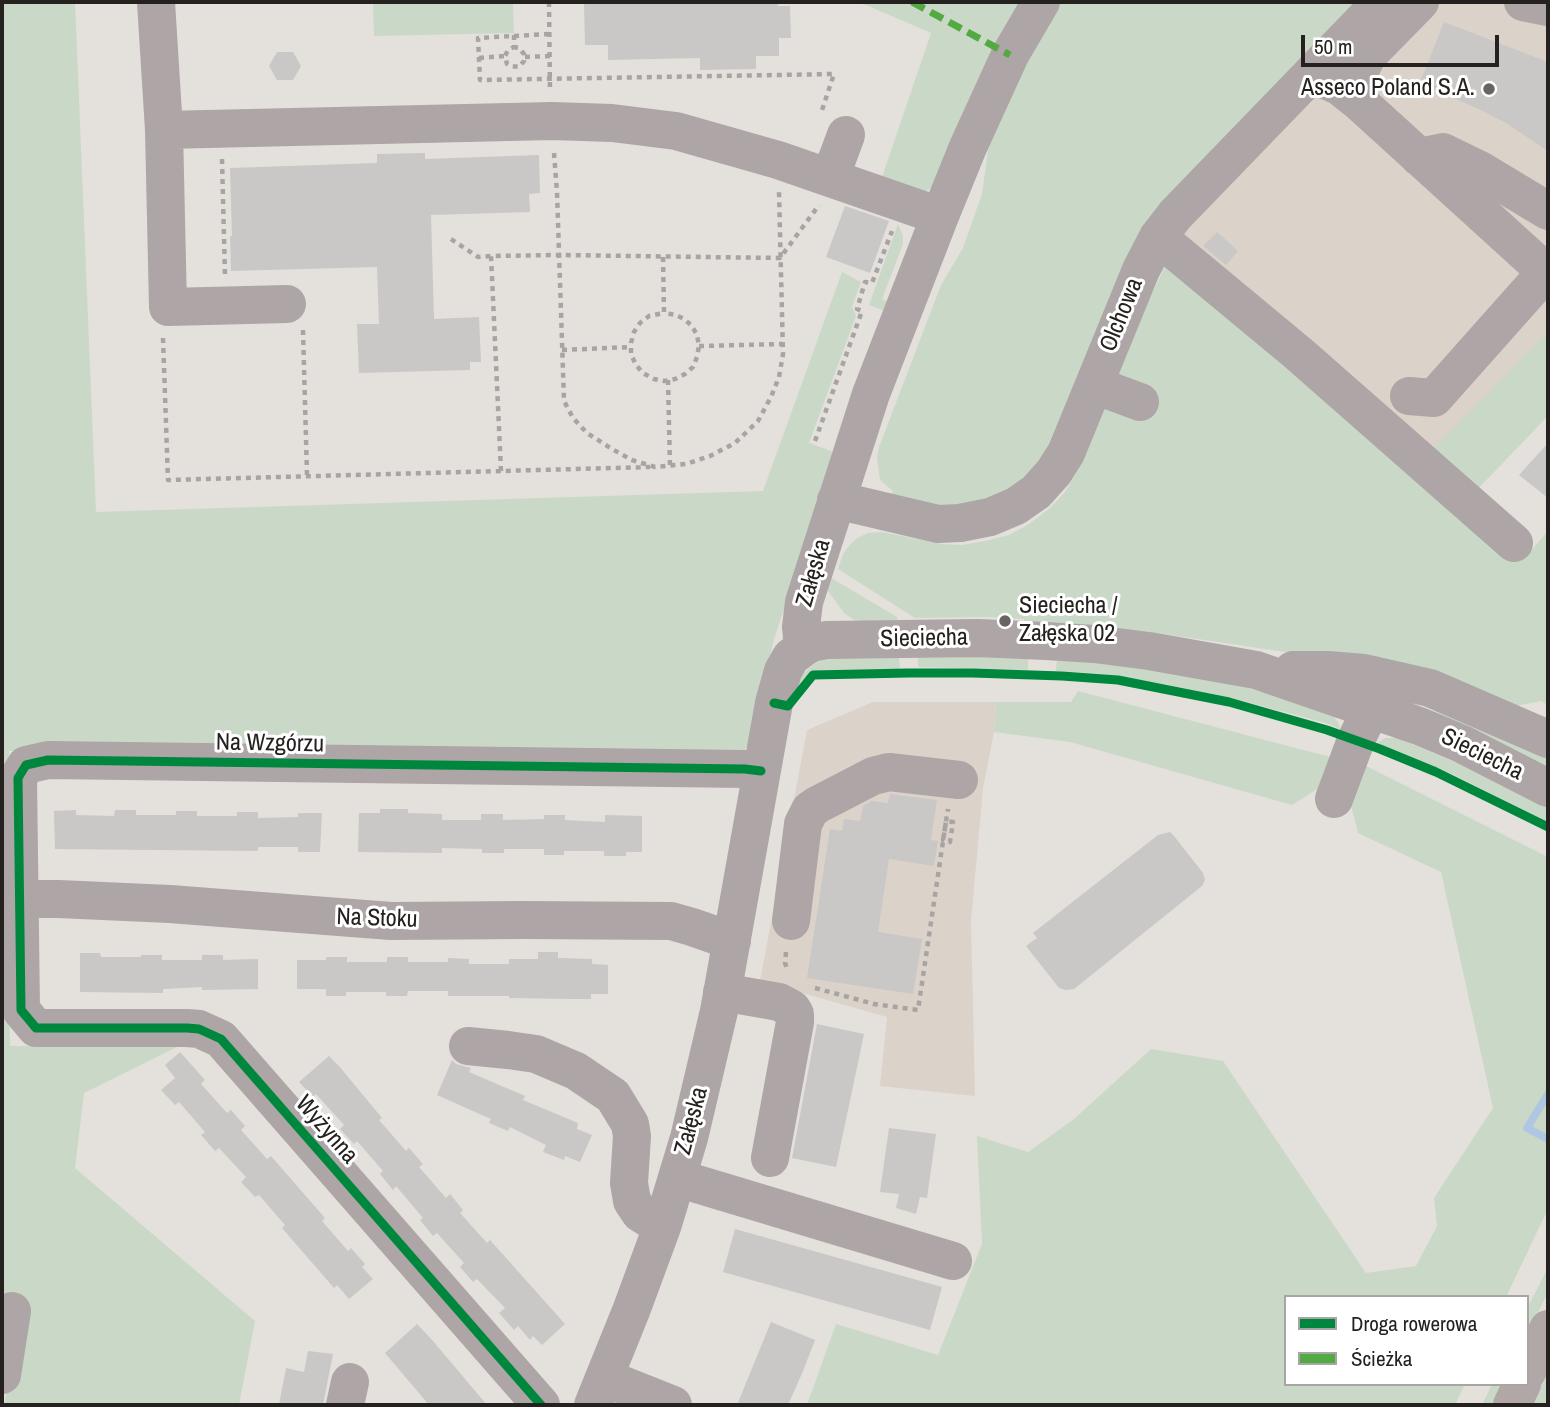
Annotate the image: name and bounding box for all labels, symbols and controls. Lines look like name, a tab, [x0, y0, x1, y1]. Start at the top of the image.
scale bar	[1305, 21, 1503, 65]
text: 50 m	[1314, 32, 1352, 61]
place label: Asseco Poland S.A.	[1301, 75, 1475, 103]
marker: Asseco Poland S.A.	[1481, 81, 1497, 97]
street label: Olchowa	[1094, 274, 1150, 356]
street label: Załęska	[791, 536, 837, 610]
place label: Sieciecha / Załęska 02	[1019, 593, 1117, 649]
marker: Sieciecha / Załęska 02	[997, 613, 1013, 629]
street label: Sieciecha	[880, 624, 968, 654]
street label: Sieciecha	[1436, 723, 1528, 787]
street label: Na Wzgórzu	[216, 729, 324, 759]
street label: Na Stoku	[336, 903, 418, 935]
street label: Załęska	[669, 1084, 715, 1158]
street label: Wyżynna	[289, 1090, 363, 1170]
legend	[1284, 1295, 1529, 1386]
text: Droga rowerowa	[1351, 1309, 1477, 1338]
text: Ścieżka	[1351, 1344, 1412, 1373]

